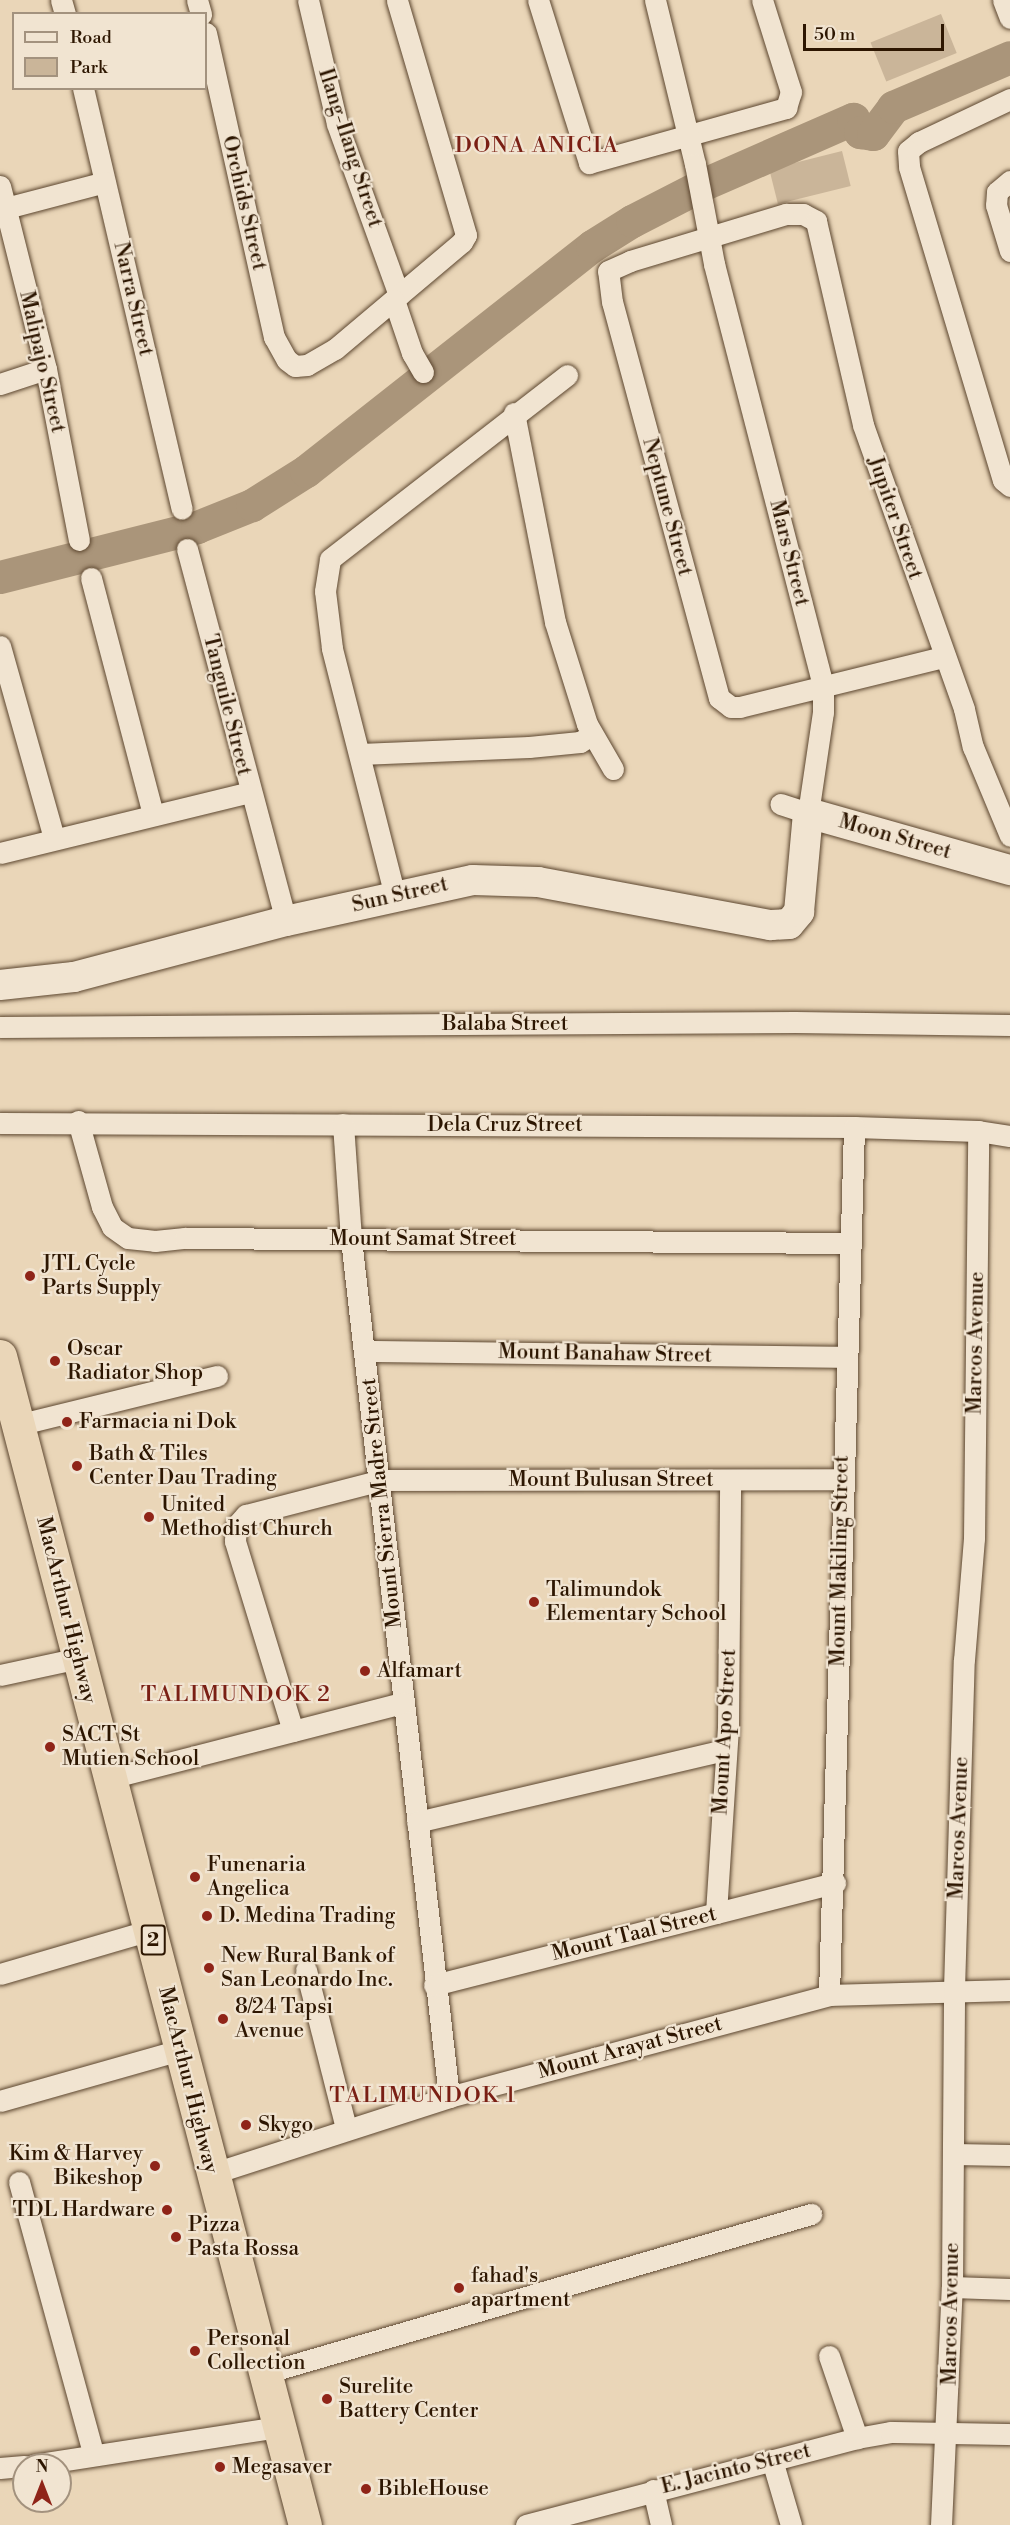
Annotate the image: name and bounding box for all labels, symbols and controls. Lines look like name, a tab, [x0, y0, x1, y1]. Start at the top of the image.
legend	[12, 12, 207, 90]
scale bar	[806, 12, 947, 50]
text: 50 m	[814, 23, 855, 46]
text: Road	[70, 26, 112, 49]
text: Park	[70, 56, 107, 79]
street label: Ilang-Ilang Street	[312, 65, 388, 231]
street label: Orchids Street	[216, 133, 272, 273]
district label: DONA ANICIA	[455, 133, 619, 159]
street label: Narra Street	[108, 239, 158, 359]
street label: Malipajo Street	[13, 289, 71, 435]
street label: Neptune Street	[636, 435, 698, 579]
street label: Jupiter Street	[862, 453, 928, 583]
street label: Mars Street	[764, 497, 814, 609]
street label: Tanguile Street	[197, 632, 257, 778]
street label: Moon Street	[836, 809, 954, 865]
street label: Sun Street	[349, 872, 451, 918]
street label: Balaba Street	[442, 1011, 568, 1037]
street label: Dela Cruz Street	[427, 1112, 583, 1138]
street label: Mount Samat Street	[329, 1226, 517, 1252]
place label: JTL Cycle Parts Supply	[42, 1251, 161, 1301]
marker: JTL Cycle Parts Supply	[23, 1269, 37, 1283]
street label: Marcos Avenue	[962, 1271, 990, 1415]
place label: Oscar Radiator Shop	[67, 1336, 203, 1386]
street label: Mount Banahaw Street	[498, 1340, 712, 1368]
marker: Oscar Radiator Shop	[48, 1354, 62, 1368]
street label: Mount Sierra Madre Street	[356, 1377, 408, 1629]
place label: Farmacia ni Dok	[79, 1409, 236, 1435]
marker: Farmacia ni Dok	[60, 1415, 74, 1429]
place label: Bath & Tiles Center Dau Trading	[89, 1441, 277, 1491]
street label: Mount Makiling Street	[826, 1455, 854, 1667]
marker: Bath & Tiles Center Dau Trading	[70, 1459, 84, 1473]
street label: Mount Bulusan Street	[508, 1467, 714, 1493]
place label: United Methodist Church	[161, 1492, 333, 1542]
marker: United Methodist Church	[142, 1510, 156, 1524]
street label: MacArthur Highway	[31, 1514, 101, 1706]
place label: Talimundok Elementary School	[546, 1577, 726, 1627]
marker: Talimundok Elementary School	[527, 1595, 541, 1609]
street label: Mount Apo Street	[708, 1648, 742, 1816]
place label: Alfamart	[377, 1658, 462, 1684]
marker: Alfamart	[358, 1664, 372, 1678]
district label: TALIMUNDOK 2	[141, 1682, 331, 1708]
place label: SACT St Mutien School	[62, 1722, 199, 1772]
marker: SACT St Mutien School	[43, 1740, 57, 1754]
street label: Marcos Avenue	[944, 1756, 974, 1900]
place label: Funenaria Angelica	[207, 1852, 306, 1902]
marker: Funenaria Angelica	[188, 1870, 202, 1884]
street label: Mount Taal Street	[549, 1901, 719, 1967]
place label: D. Medina Trading	[219, 1903, 395, 1929]
marker: D. Medina Trading	[200, 1909, 214, 1923]
road number: 2	[140, 1923, 166, 1957]
place label: New Rural Bank of San Leonardo Inc.	[221, 1943, 395, 1993]
marker: New Rural Bank of San Leonardo Inc.	[202, 1961, 216, 1975]
street label: MacArthur Highway	[153, 1984, 223, 2176]
place label: 8/24 Tapsi Avenue	[235, 1994, 333, 2044]
street label: Mount Arayat Street	[535, 2011, 725, 2085]
marker: 8/24 Tapsi Avenue	[216, 2012, 230, 2026]
district label: TALIMUNDOK 1	[329, 2083, 517, 2109]
place label: Skygo	[258, 2112, 313, 2138]
marker: Skygo	[239, 2118, 253, 2132]
place label: Kim & Harvey Bikeshop	[9, 2141, 143, 2191]
marker: Kim & Harvey Bikeshop	[148, 2159, 162, 2173]
place label: TDL Hardware	[12, 2197, 155, 2223]
marker: TDL Hardware	[160, 2203, 174, 2217]
place label: Pizza Pasta Rossa	[188, 2212, 299, 2262]
marker: Pizza Pasta Rossa	[169, 2230, 183, 2244]
street label: Marcos Avenue	[937, 2242, 965, 2386]
place label: fahad's apartment	[471, 2263, 570, 2313]
marker: fahad's apartment	[452, 2281, 466, 2295]
place label: Personal Collection	[207, 2326, 306, 2376]
marker: Personal Collection	[188, 2344, 202, 2358]
place label: Surelite Battery Center	[339, 2374, 479, 2424]
marker: Surelite Battery Center	[320, 2392, 334, 2406]
street label: E. Jacinto Street	[658, 2438, 814, 2500]
north arrow	[12, 2453, 72, 2513]
place label: Megasaver	[232, 2454, 332, 2480]
text: N	[36, 2457, 48, 2477]
marker: Megasaver	[213, 2460, 227, 2474]
place label: BibleHouse	[378, 2476, 489, 2502]
marker: BibleHouse	[359, 2482, 373, 2496]

